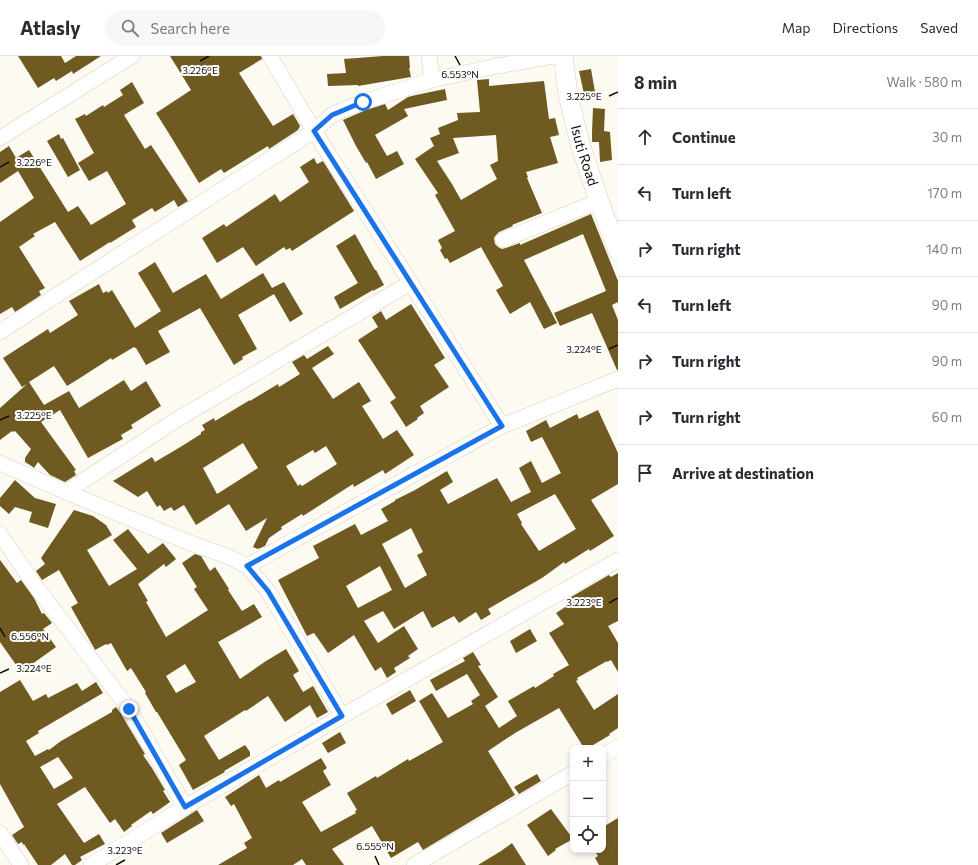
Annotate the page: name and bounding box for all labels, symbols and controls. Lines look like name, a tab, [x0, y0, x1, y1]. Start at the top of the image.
search box	[105, 10, 385, 46]
text: Atlasly	[20, 16, 81, 39]
icon: search	[119, 17, 141, 39]
text: Search here	[151, 19, 230, 37]
text: Map	[782, 19, 811, 36]
text: Directions	[833, 19, 898, 36]
text: Saved	[920, 19, 958, 36]
text: 3.226°E	[182, 64, 218, 76]
text: 6.553°N	[441, 68, 479, 80]
text: 8 min	[634, 72, 677, 93]
text: Walk · 580 m	[887, 74, 962, 90]
text: 3.225°E	[566, 90, 602, 102]
route start	[354, 93, 372, 111]
street label: Isuti Road	[568, 123, 602, 188]
icon: ahead	[634, 126, 656, 148]
text: Continue	[672, 128, 736, 146]
text: 30 m	[932, 129, 962, 145]
text: 3.226°E	[16, 156, 52, 168]
icon: left	[634, 182, 656, 204]
text: Turn left	[672, 184, 731, 202]
text: 170 m	[927, 185, 962, 201]
icon: right	[634, 238, 656, 260]
text: Turn right	[672, 240, 741, 258]
text: 140 m	[926, 241, 962, 257]
icon: left	[634, 294, 656, 316]
text: Turn left	[672, 296, 731, 314]
text: 90 m	[932, 297, 962, 313]
text: 3.224°E	[566, 343, 602, 355]
icon: right	[634, 350, 656, 372]
text: Turn right	[672, 352, 741, 370]
text: 90 m	[932, 353, 962, 369]
icon: right	[634, 406, 656, 428]
text: Turn right	[672, 408, 741, 426]
text: 3.225°E	[16, 409, 52, 421]
text: 60 m	[932, 409, 962, 425]
icon: arrive	[634, 462, 656, 484]
text: Arrive at destination	[672, 464, 814, 482]
text: 3.223°E	[566, 596, 602, 608]
text: 6.556°N	[11, 630, 49, 642]
text: 3.224°E	[16, 662, 52, 674]
route end	[120, 700, 138, 718]
map controls	[570, 745, 606, 853]
button: +	[570, 745, 606, 781]
button: −	[570, 781, 606, 817]
button: locate	[570, 817, 606, 853]
text: 6.555°N	[356, 840, 394, 852]
text: 3.223°E	[107, 844, 143, 856]

